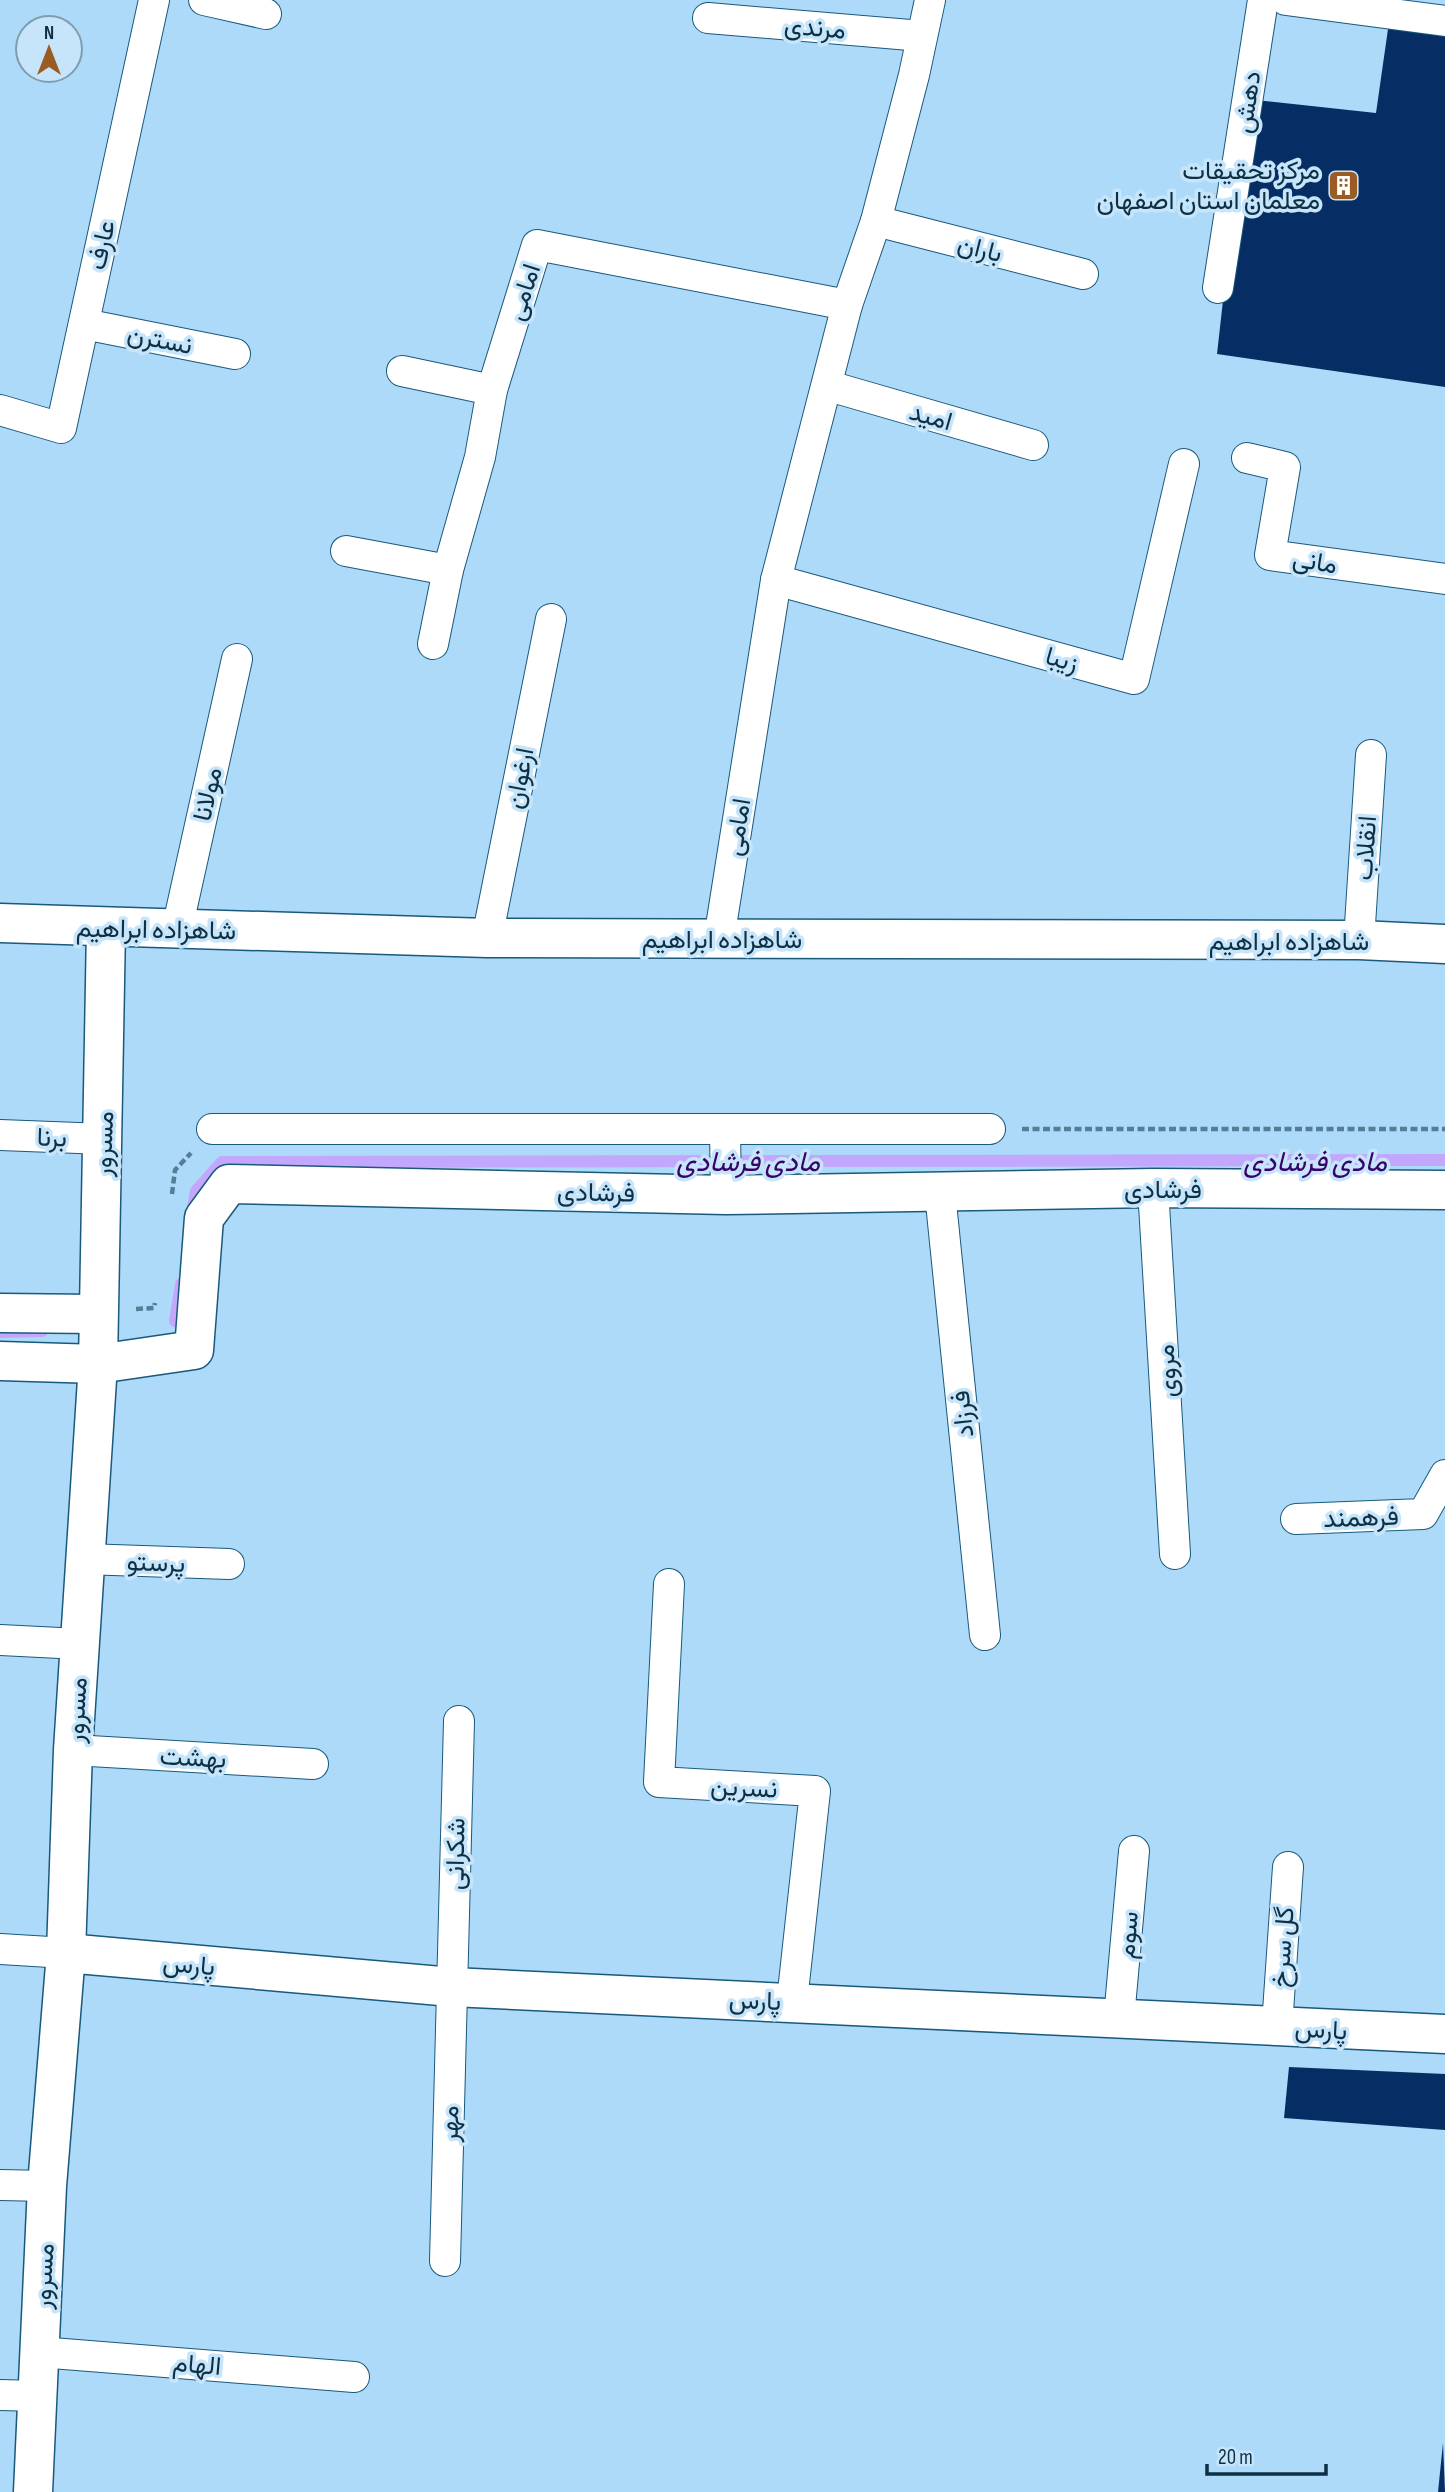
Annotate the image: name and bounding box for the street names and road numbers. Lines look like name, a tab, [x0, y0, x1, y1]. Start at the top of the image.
street label: مرندی	[783, 10, 847, 47]
street label: دهش	[1228, 69, 1269, 136]
street label: عارف	[82, 218, 123, 273]
street label: باران	[954, 229, 1005, 270]
street label: امامی	[501, 260, 548, 325]
street label: نسترن	[125, 319, 195, 362]
street label: امید	[906, 397, 956, 438]
street label: مانی	[1290, 544, 1339, 581]
street label: زیبا	[1042, 641, 1082, 680]
street label: ارغوان	[499, 745, 542, 812]
street label: مولانا	[187, 764, 230, 824]
street label: امامی	[719, 796, 758, 858]
street label: انقلاب	[1349, 815, 1384, 882]
street label: شاهزاده ابراهیم	[76, 914, 236, 947]
street label: شاهزاده ابراهیم	[642, 925, 802, 956]
street label: شاهزاده ابراهیم	[1209, 927, 1369, 958]
street label: مسرور	[88, 1111, 121, 1179]
street label: برنا	[36, 1122, 68, 1155]
street label: فرشادی	[1124, 1175, 1202, 1206]
street label: فرشادی	[557, 1177, 635, 1210]
street label: مروی	[1151, 1343, 1184, 1398]
street label: فرزاد	[946, 1389, 981, 1439]
street label: فرهمند	[1323, 1502, 1399, 1535]
street label: پرستو	[126, 1547, 186, 1581]
street label: مسرور	[60, 1676, 95, 1745]
street label: بهشت	[159, 1741, 227, 1776]
street label: نسرین	[710, 1771, 778, 1806]
street label: شکرانی	[440, 1818, 473, 1890]
street label: گل سرخ	[1265, 1906, 1303, 1989]
street label: سوم	[1111, 1910, 1146, 1960]
street label: پارس	[161, 1948, 216, 1984]
street label: پارس	[728, 1985, 782, 2019]
street label: پارس	[1294, 2014, 1348, 2048]
street label: مهر	[435, 2105, 466, 2144]
street label: مسرور	[27, 2242, 62, 2311]
street label: الهام	[171, 2348, 223, 2383]

